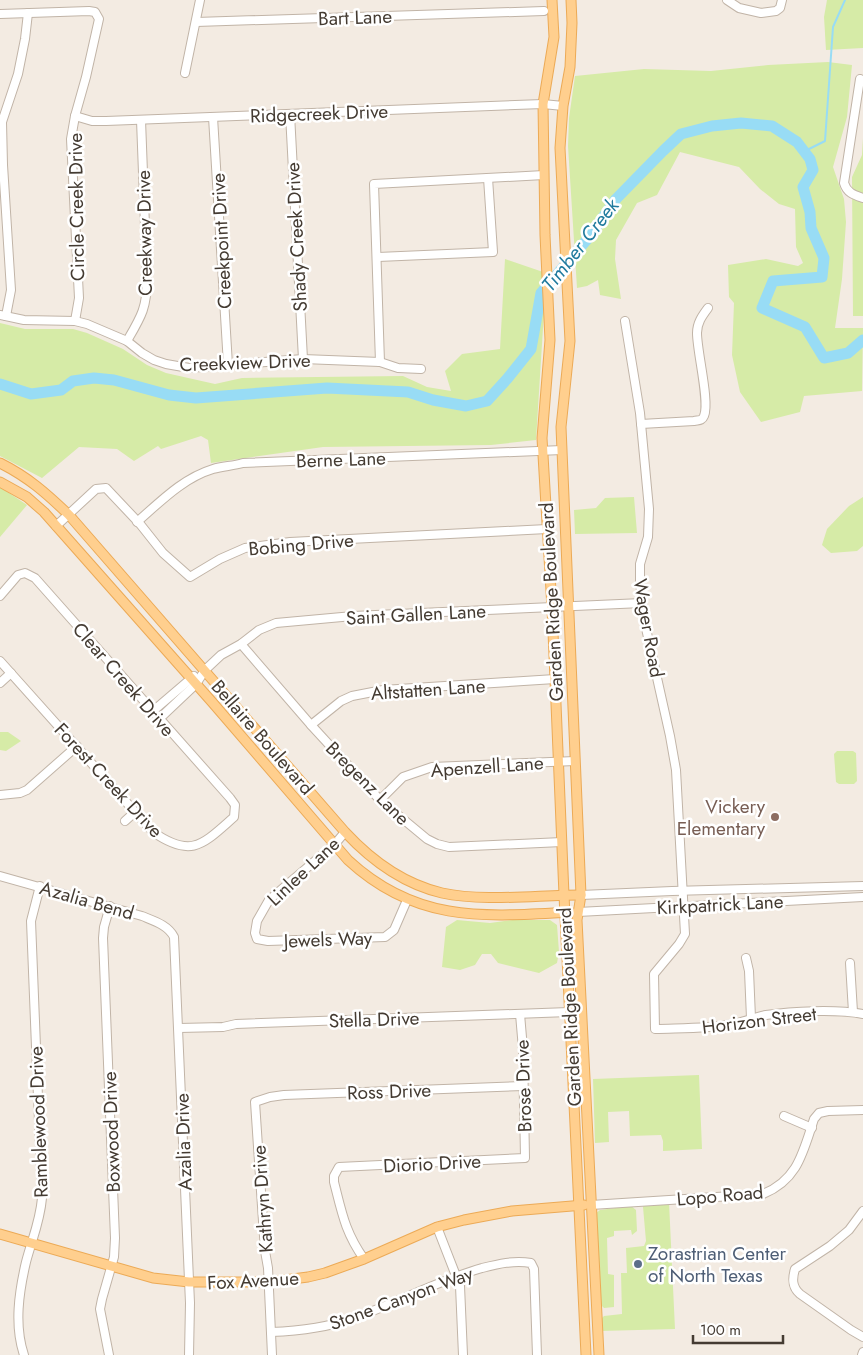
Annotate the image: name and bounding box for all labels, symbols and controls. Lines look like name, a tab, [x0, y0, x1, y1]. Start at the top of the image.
street label: Bart Lane	[318, 3, 393, 32]
street label: Ridgecreek Drive	[249, 98, 389, 129]
street label: Circle Creek Drive	[62, 132, 91, 281]
street label: Shady Creek Drive	[279, 161, 314, 312]
street label: Creekway Drive	[130, 170, 159, 296]
street label: Creekpoint Drive	[204, 172, 239, 309]
water label: Timber Creek	[535, 191, 627, 298]
street label: Creekview Drive	[179, 347, 311, 378]
street label: Berne Lane	[296, 444, 387, 475]
street label: Garden Ridge Boulevard	[533, 502, 570, 702]
street label: Bobing Drive	[247, 526, 355, 563]
street label: Wager Road	[627, 577, 670, 680]
street label: Saint Gallen Lane	[345, 597, 487, 632]
street label: Clear Creek Drive	[66, 616, 181, 743]
street label: Altstatten Lane	[370, 672, 486, 707]
street label: Bellaire Boulevard	[205, 674, 320, 801]
street label: Forest Creek Drive	[48, 717, 169, 844]
street label: Bregenz Lane	[320, 735, 416, 832]
street label: Apenzell Lane	[430, 749, 545, 784]
place label: Vickery Elementary	[677, 793, 766, 842]
marker: Vickery Elementary	[769, 811, 781, 823]
street label: Linlee Lane	[261, 830, 346, 912]
street label: Azalia Bend	[37, 874, 137, 927]
street label: Kirkpatrick Lane	[656, 888, 784, 921]
street label: Garden Ridge Boulevard	[551, 907, 588, 1107]
street label: Jewels Way	[280, 924, 373, 955]
street label: Horizon Street	[700, 1000, 818, 1041]
street label: Stella Drive	[328, 1004, 420, 1035]
street label: Brose Drive	[508, 1039, 539, 1133]
street label: Ramblewood Drive	[22, 1046, 55, 1198]
street label: Boxwood Drive	[96, 1071, 127, 1193]
street label: Ross Drive	[346, 1077, 432, 1106]
street label: Azalia Drive	[168, 1092, 199, 1191]
street label: Kathryn Drive	[245, 1144, 280, 1254]
street label: Diorio Drive	[382, 1147, 482, 1180]
street label: Lopo Road	[676, 1178, 764, 1213]
place label: Zorastrian Center of North Texas	[648, 1240, 786, 1289]
marker: Zorastrian Center of North Texas	[632, 1258, 644, 1270]
street label: Stone Canyon Way	[325, 1260, 477, 1337]
street label: Fox Avenue	[206, 1265, 300, 1296]
scale bar	[693, 1312, 783, 1344]
text: 100 m	[700, 1319, 741, 1341]

